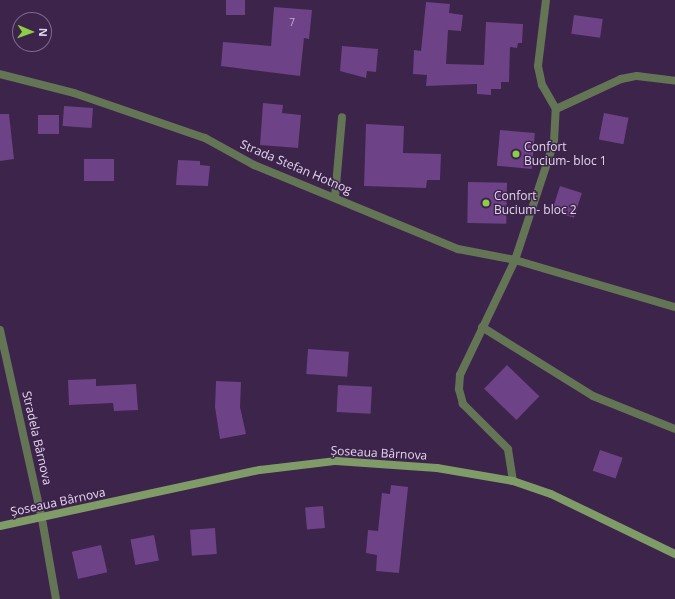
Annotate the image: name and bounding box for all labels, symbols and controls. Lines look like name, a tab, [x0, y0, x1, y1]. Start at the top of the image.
north arrow	[12, 12, 52, 52]
house number: 7	[289, 17, 295, 29]
text: N	[36, 28, 51, 37]
street label: Strada Stefan Hotnog	[238, 137, 354, 197]
place label: Confort Bucium- bloc 1	[524, 140, 607, 168]
marker: Confort Bucium- bloc 1	[511, 149, 521, 159]
place label: Confort Bucium- bloc 2	[494, 189, 577, 217]
marker: Confort Bucium- bloc 2	[481, 198, 491, 208]
street label: Stradela Bârnova	[19, 390, 55, 486]
street label: Șoseaua Bârnova	[330, 443, 428, 463]
street label: Șoseaua Bârnova	[9, 485, 107, 519]

